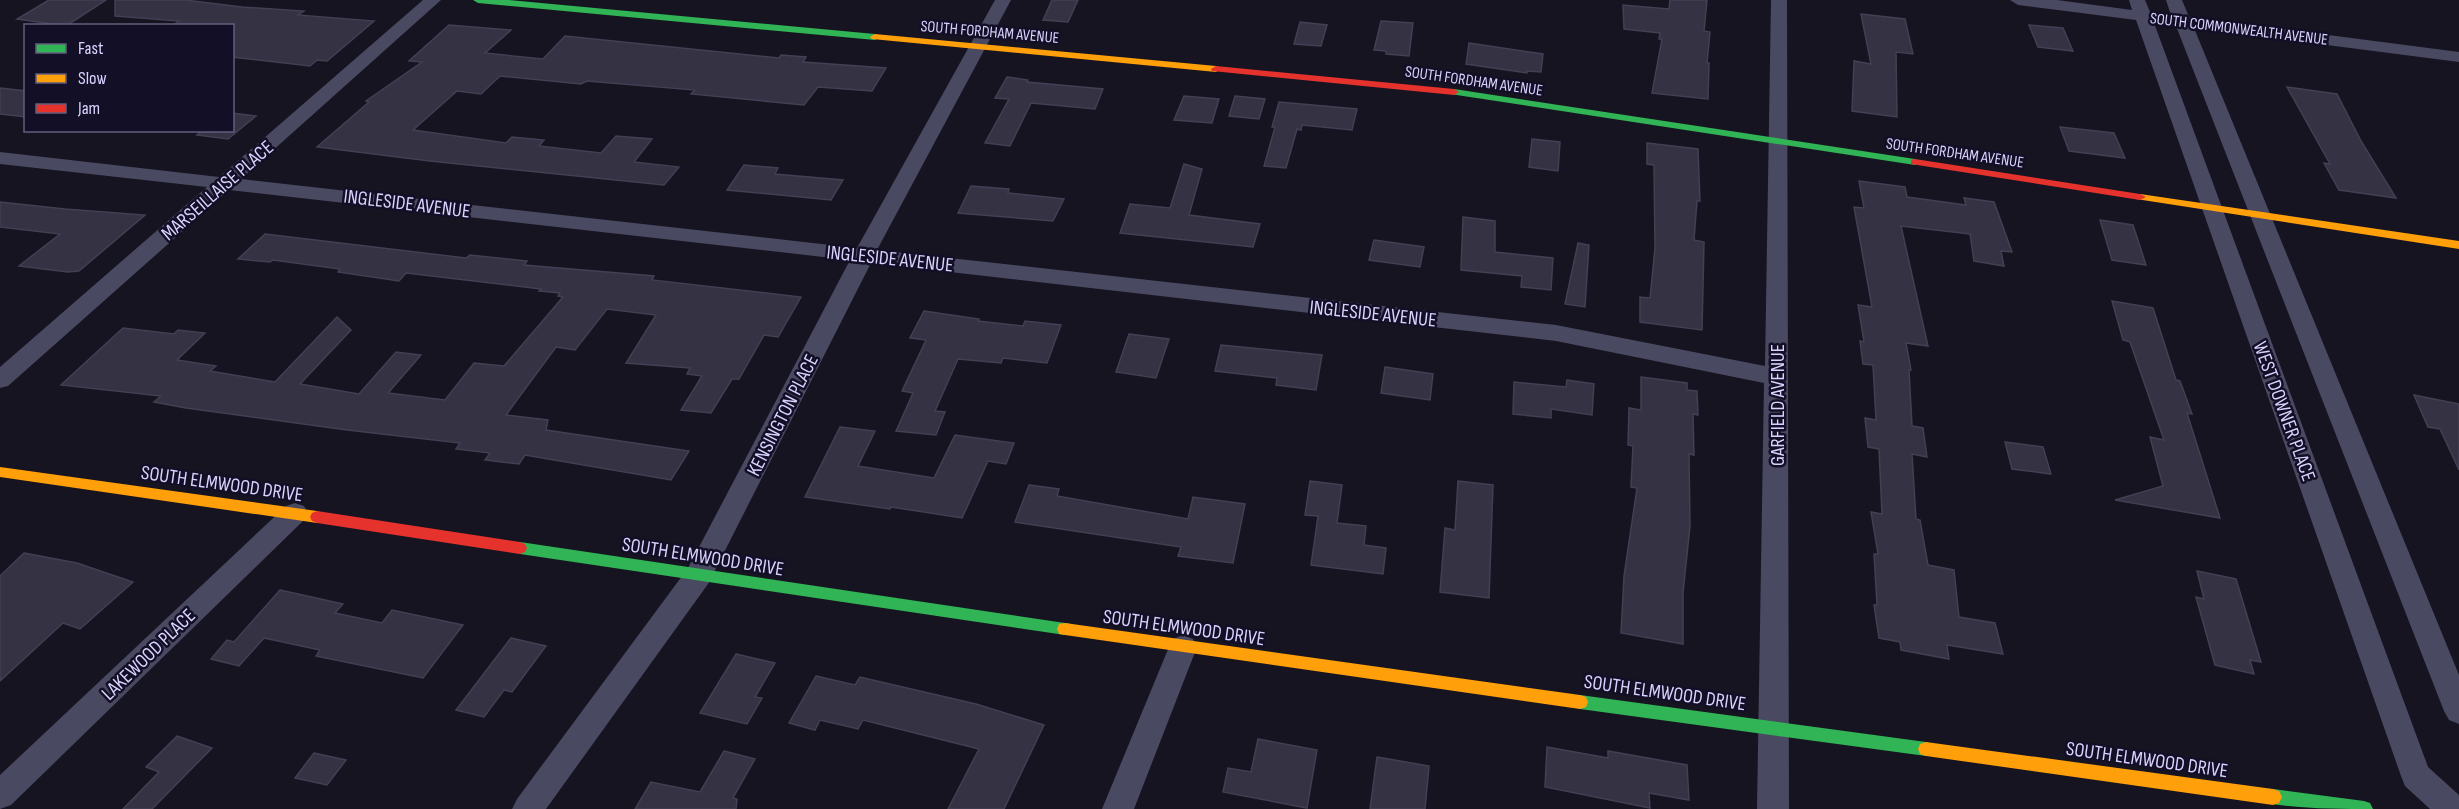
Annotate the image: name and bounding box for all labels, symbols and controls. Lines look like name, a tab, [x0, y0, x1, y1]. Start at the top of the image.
street label: SOUTH COMMONWEALTH AVENUE	[2149, 9, 2329, 50]
street label: SOUTH FORDHAM AVENUE	[920, 17, 1060, 48]
legend	[24, 24, 234, 132]
text: Fast	[78, 38, 104, 59]
street label: SOUTH FORDHAM AVENUE	[1404, 62, 1544, 101]
text: Slow	[78, 68, 107, 89]
text: Jam	[77, 98, 100, 119]
street label: SOUTH FORDHAM AVENUE	[1885, 134, 2025, 173]
street label: MARSEILLAISE PLACE	[157, 136, 279, 246]
street label: INGLESIDE AVENUE	[342, 184, 472, 224]
street label: INGLESIDE AVENUE	[825, 240, 954, 278]
street label: INGLESIDE AVENUE	[1308, 295, 1437, 333]
street label: WEST DOWNER PLACE	[2248, 338, 2320, 484]
street label: GARFIELD AVENUE	[1766, 344, 1790, 466]
street label: KENSINGTON PLACE	[742, 351, 824, 480]
street label: SOUTH ELMWOOD DRIVE	[139, 461, 304, 507]
street label: SOUTH ELMWOOD DRIVE	[620, 532, 785, 582]
street label: LAKEWOOD PLACE	[97, 604, 201, 706]
street label: SOUTH ELMWOOD DRIVE	[1101, 605, 1266, 651]
street label: SOUTH ELMWOOD DRIVE	[1582, 670, 1747, 716]
street label: SOUTH ELMWOOD DRIVE	[2064, 737, 2229, 783]

